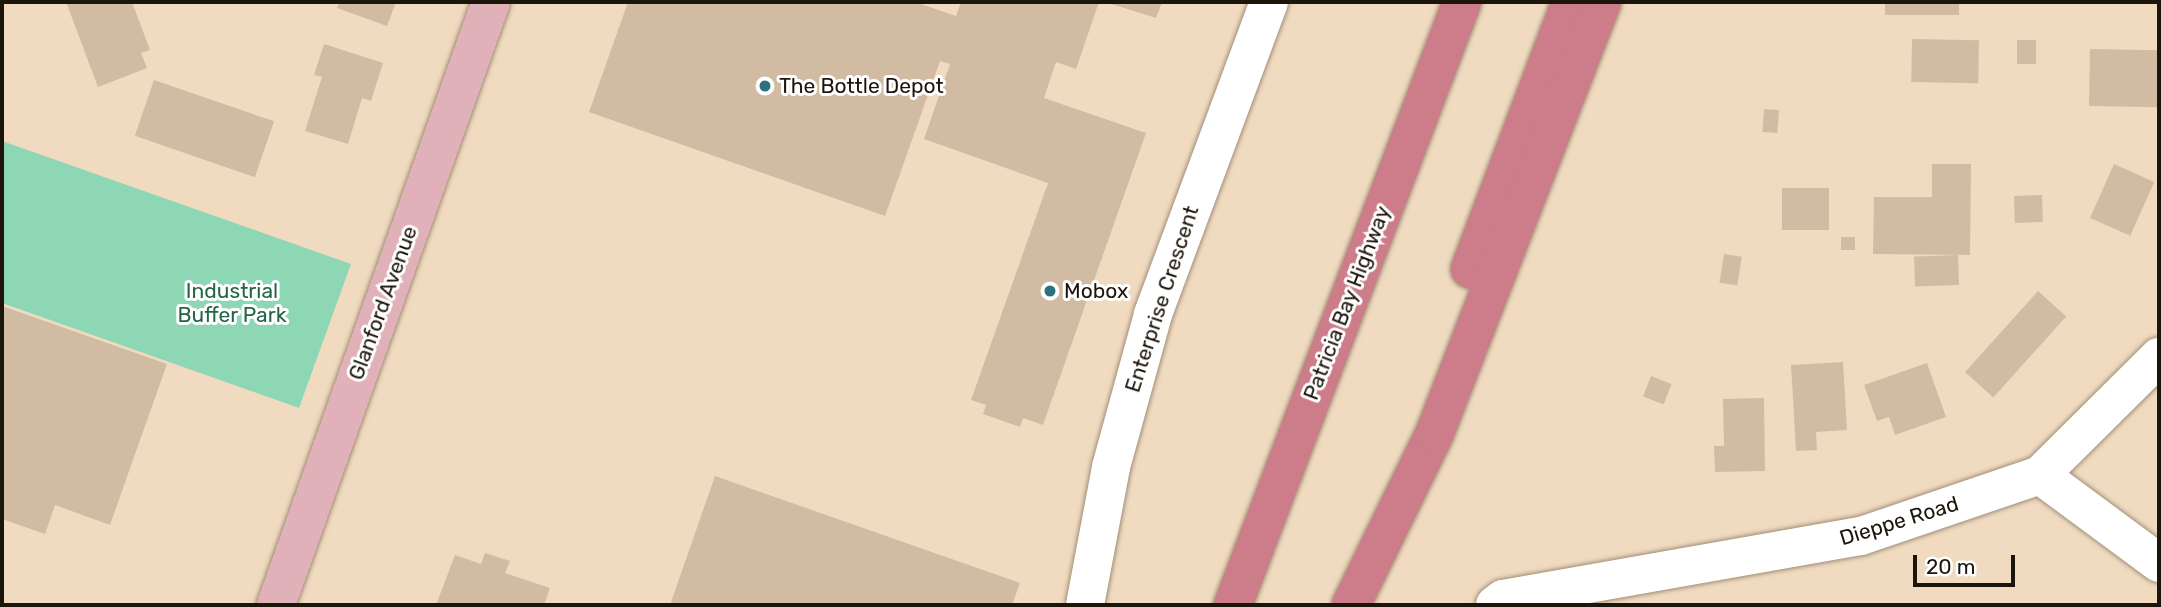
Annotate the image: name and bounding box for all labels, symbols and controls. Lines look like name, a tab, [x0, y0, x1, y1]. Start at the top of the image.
place label: The Bottle Depot	[779, 73, 944, 99]
marker: The Bottle Depot	[757, 78, 773, 94]
street label: Enterprise Crescent	[1120, 202, 1204, 396]
street label: Patricia Bay Highway	[1298, 202, 1396, 404]
street label: Glanford Avenue	[343, 222, 423, 384]
park label: Industrial Buffer Park	[177, 278, 287, 328]
place label: Mobox	[1064, 278, 1128, 304]
marker: Mobox	[1042, 283, 1058, 299]
street label: Dieppe Road	[1836, 491, 1962, 551]
scale bar	[1916, 540, 2018, 584]
text: 20 m	[1926, 554, 1975, 579]

